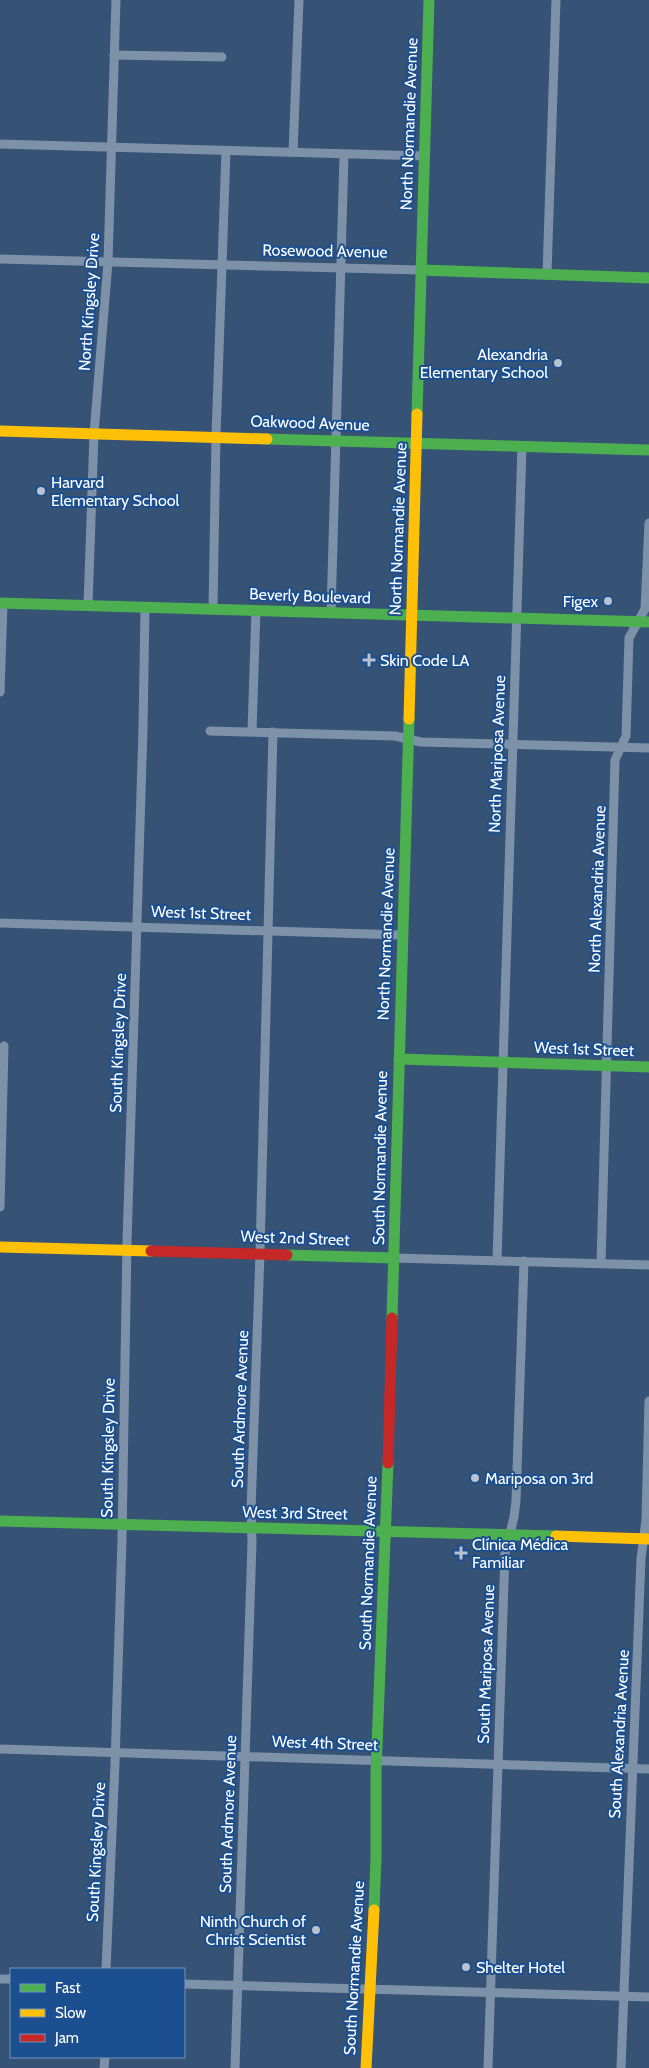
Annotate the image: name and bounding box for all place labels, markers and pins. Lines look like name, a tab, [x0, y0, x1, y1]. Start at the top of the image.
place label: Alexandria Elementary School	[420, 345, 548, 382]
marker: Alexandria Elementary School	[552, 357, 564, 369]
place label: Harvard Elementary School	[51, 473, 179, 510]
marker: Harvard Elementary School	[35, 485, 47, 497]
place label: Figex	[563, 592, 598, 611]
marker: Figex	[602, 595, 614, 607]
place label: Skin Code LA	[380, 651, 469, 670]
marker: Skin Code LA	[362, 653, 376, 667]
place label: Mariposa on 3rd	[485, 1469, 593, 1488]
marker: Mariposa on 3rd	[469, 1472, 481, 1484]
place label: Clínica Médica Familiar	[472, 1535, 568, 1572]
marker: Clínica Médica Familiar	[454, 1546, 468, 1560]
place label: Ninth Church of Christ Scientist	[200, 1912, 307, 1949]
marker: Ninth Church of Christ Scientist	[310, 1924, 322, 1936]
place label: Shelter Hotel	[476, 1958, 565, 1977]
marker: Shelter Hotel	[460, 1961, 472, 1973]

